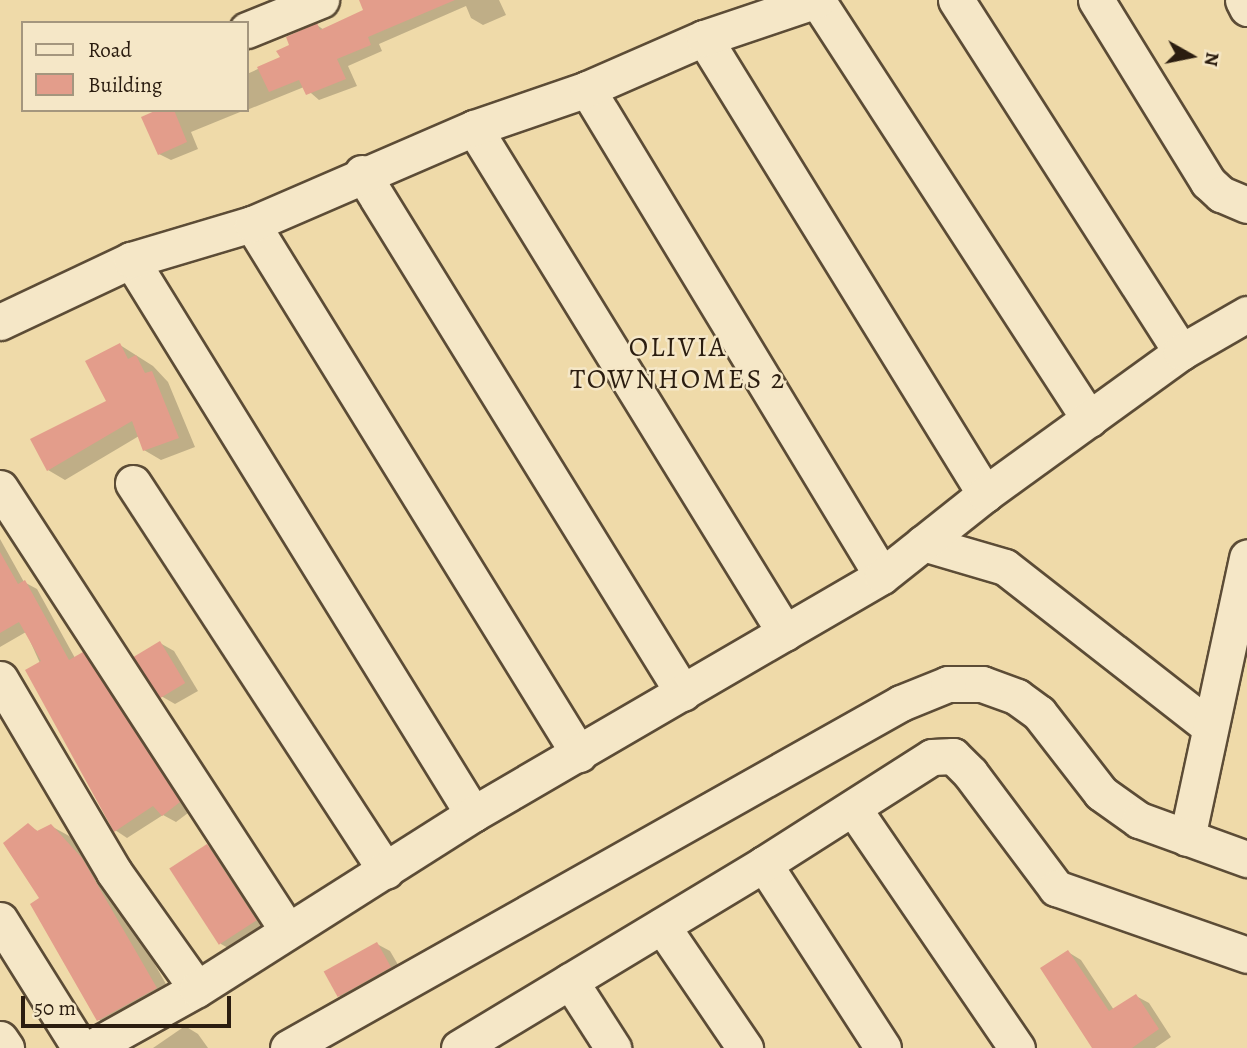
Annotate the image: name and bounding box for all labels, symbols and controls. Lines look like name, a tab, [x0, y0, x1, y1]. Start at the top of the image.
legend	[21, 21, 248, 112]
north arrow	[1156, 21, 1226, 91]
text: Road	[88, 36, 132, 64]
text: N	[1198, 50, 1226, 68]
text: Building	[88, 71, 162, 99]
district label: OLIVIA TOWNHOMES 2	[571, 330, 785, 396]
scale bar	[24, 982, 234, 1026]
text: 50 m	[34, 994, 76, 1022]

